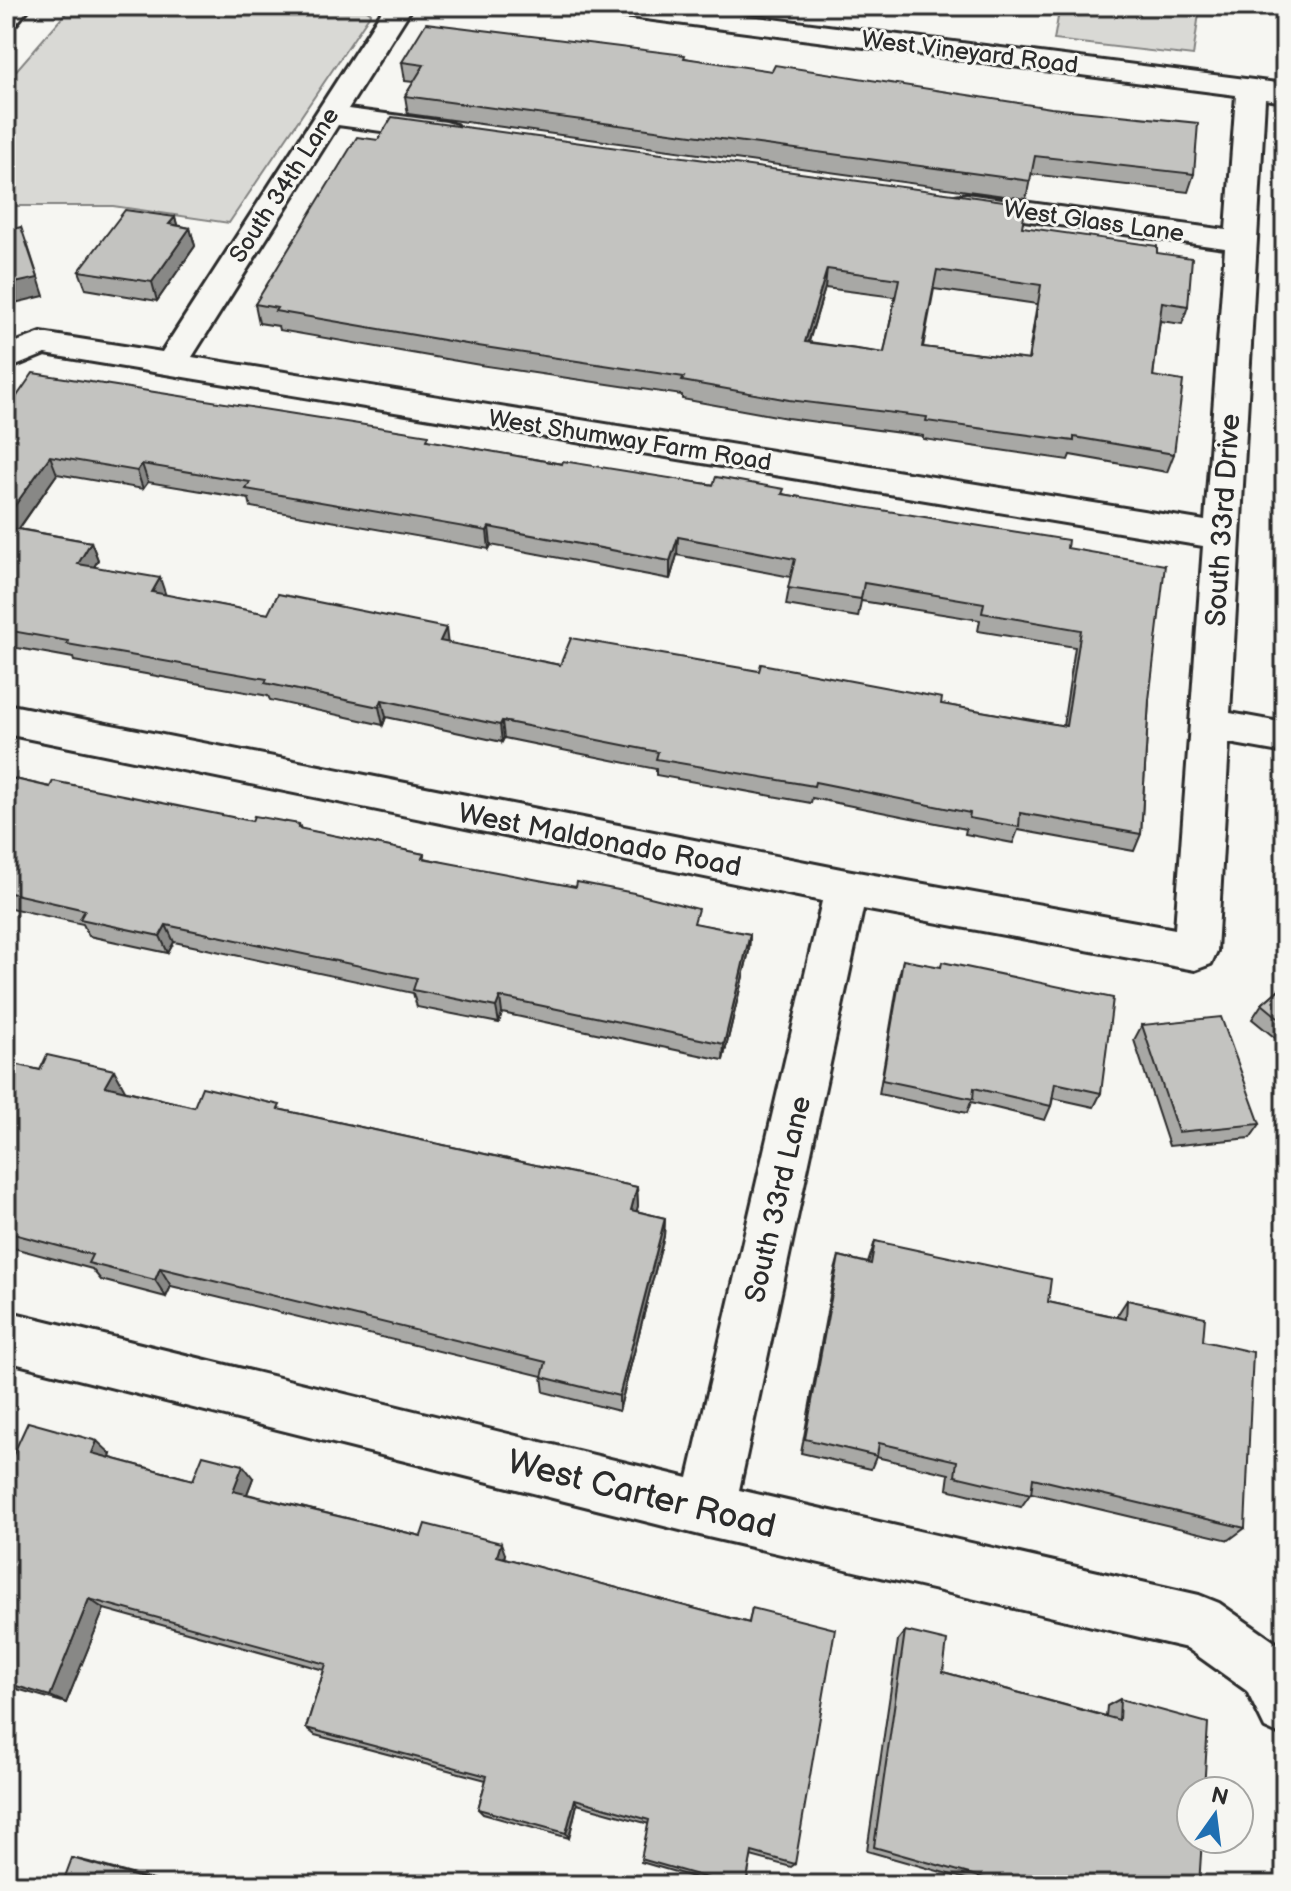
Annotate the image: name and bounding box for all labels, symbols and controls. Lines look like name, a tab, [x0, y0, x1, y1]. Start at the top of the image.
street label: West Vineyard Road	[860, 25, 1080, 80]
street label: South 34th Lane	[223, 102, 345, 268]
street label: West Glass Lane	[1002, 194, 1186, 249]
street label: West Shumway Farm Road	[486, 404, 774, 477]
street label: South 33rd Drive	[1200, 413, 1247, 628]
street label: West Maldonado Road	[455, 797, 744, 884]
street label: South 33rd Lane	[739, 1093, 818, 1306]
street label: West Carter Road	[503, 1441, 780, 1548]
north arrow	[1175, 1775, 1255, 1855]
text: N	[1208, 1782, 1231, 1812]

